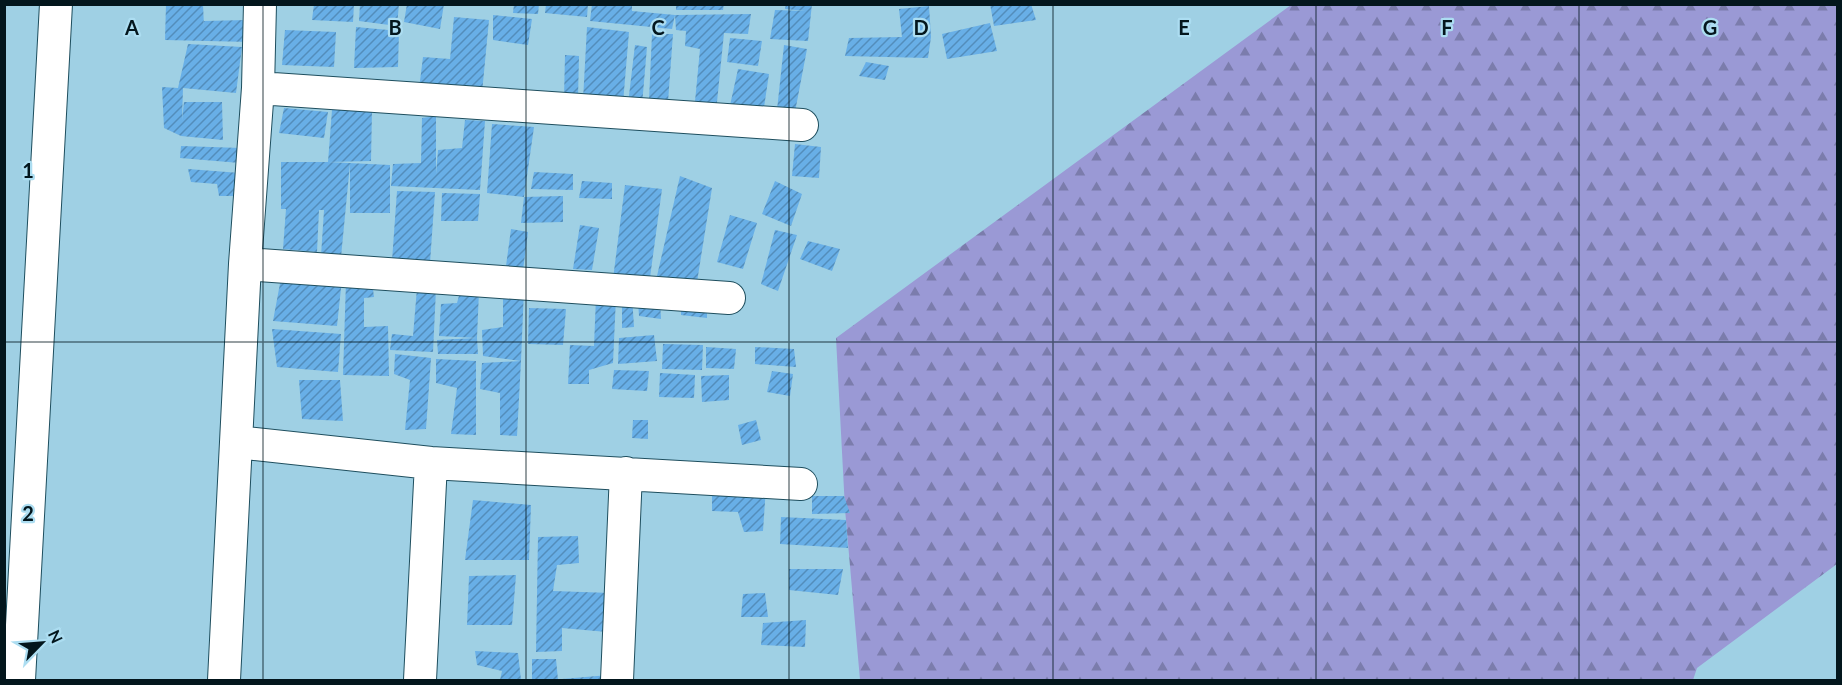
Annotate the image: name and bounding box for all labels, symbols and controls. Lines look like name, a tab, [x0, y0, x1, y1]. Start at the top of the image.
text: A	[124, 15, 139, 39]
text: B	[388, 15, 402, 39]
text: C	[651, 15, 665, 39]
text: D	[913, 15, 929, 39]
text: E	[1178, 15, 1190, 39]
text: F	[1441, 15, 1453, 39]
text: G	[1703, 15, 1717, 39]
text: 1	[22, 158, 34, 182]
text: 2	[22, 501, 34, 525]
north arrow	[12, 613, 72, 673]
text: N	[45, 627, 67, 646]

